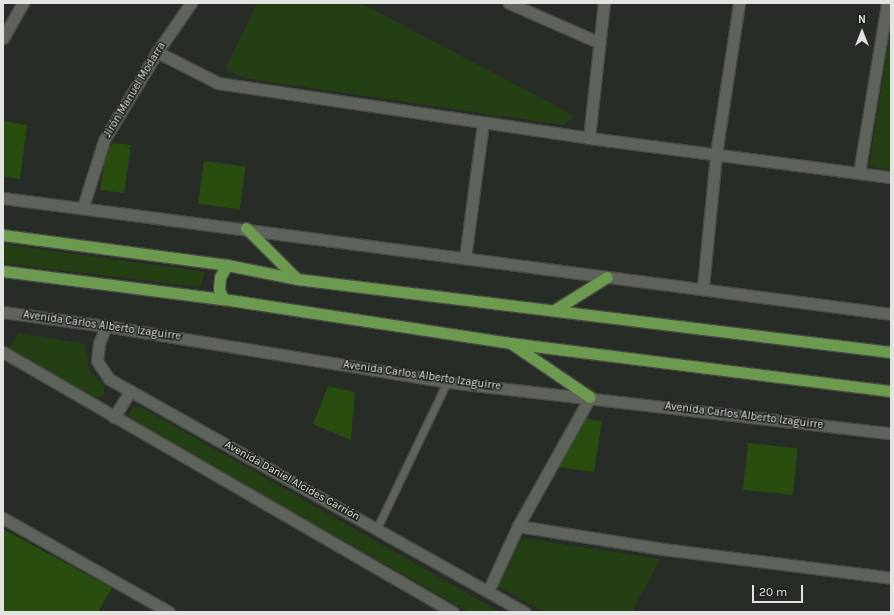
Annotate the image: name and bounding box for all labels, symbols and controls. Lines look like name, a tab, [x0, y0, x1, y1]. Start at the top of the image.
north arrow	[842, 12, 882, 52]
text: N	[858, 13, 866, 26]
street label: Jirón Manuel Modarra	[101, 40, 169, 140]
street label: Avenida Carlos Alberto Izaguirre	[22, 308, 182, 344]
street label: Avenida Carlos Alberto Izaguirre	[342, 358, 502, 394]
street label: Avenida Carlos Alberto Izaguirre	[664, 400, 824, 432]
street label: Avenida Daniel Alcides Carrión	[222, 438, 362, 524]
scale bar	[754, 577, 805, 603]
text: 20 m	[759, 585, 787, 599]

